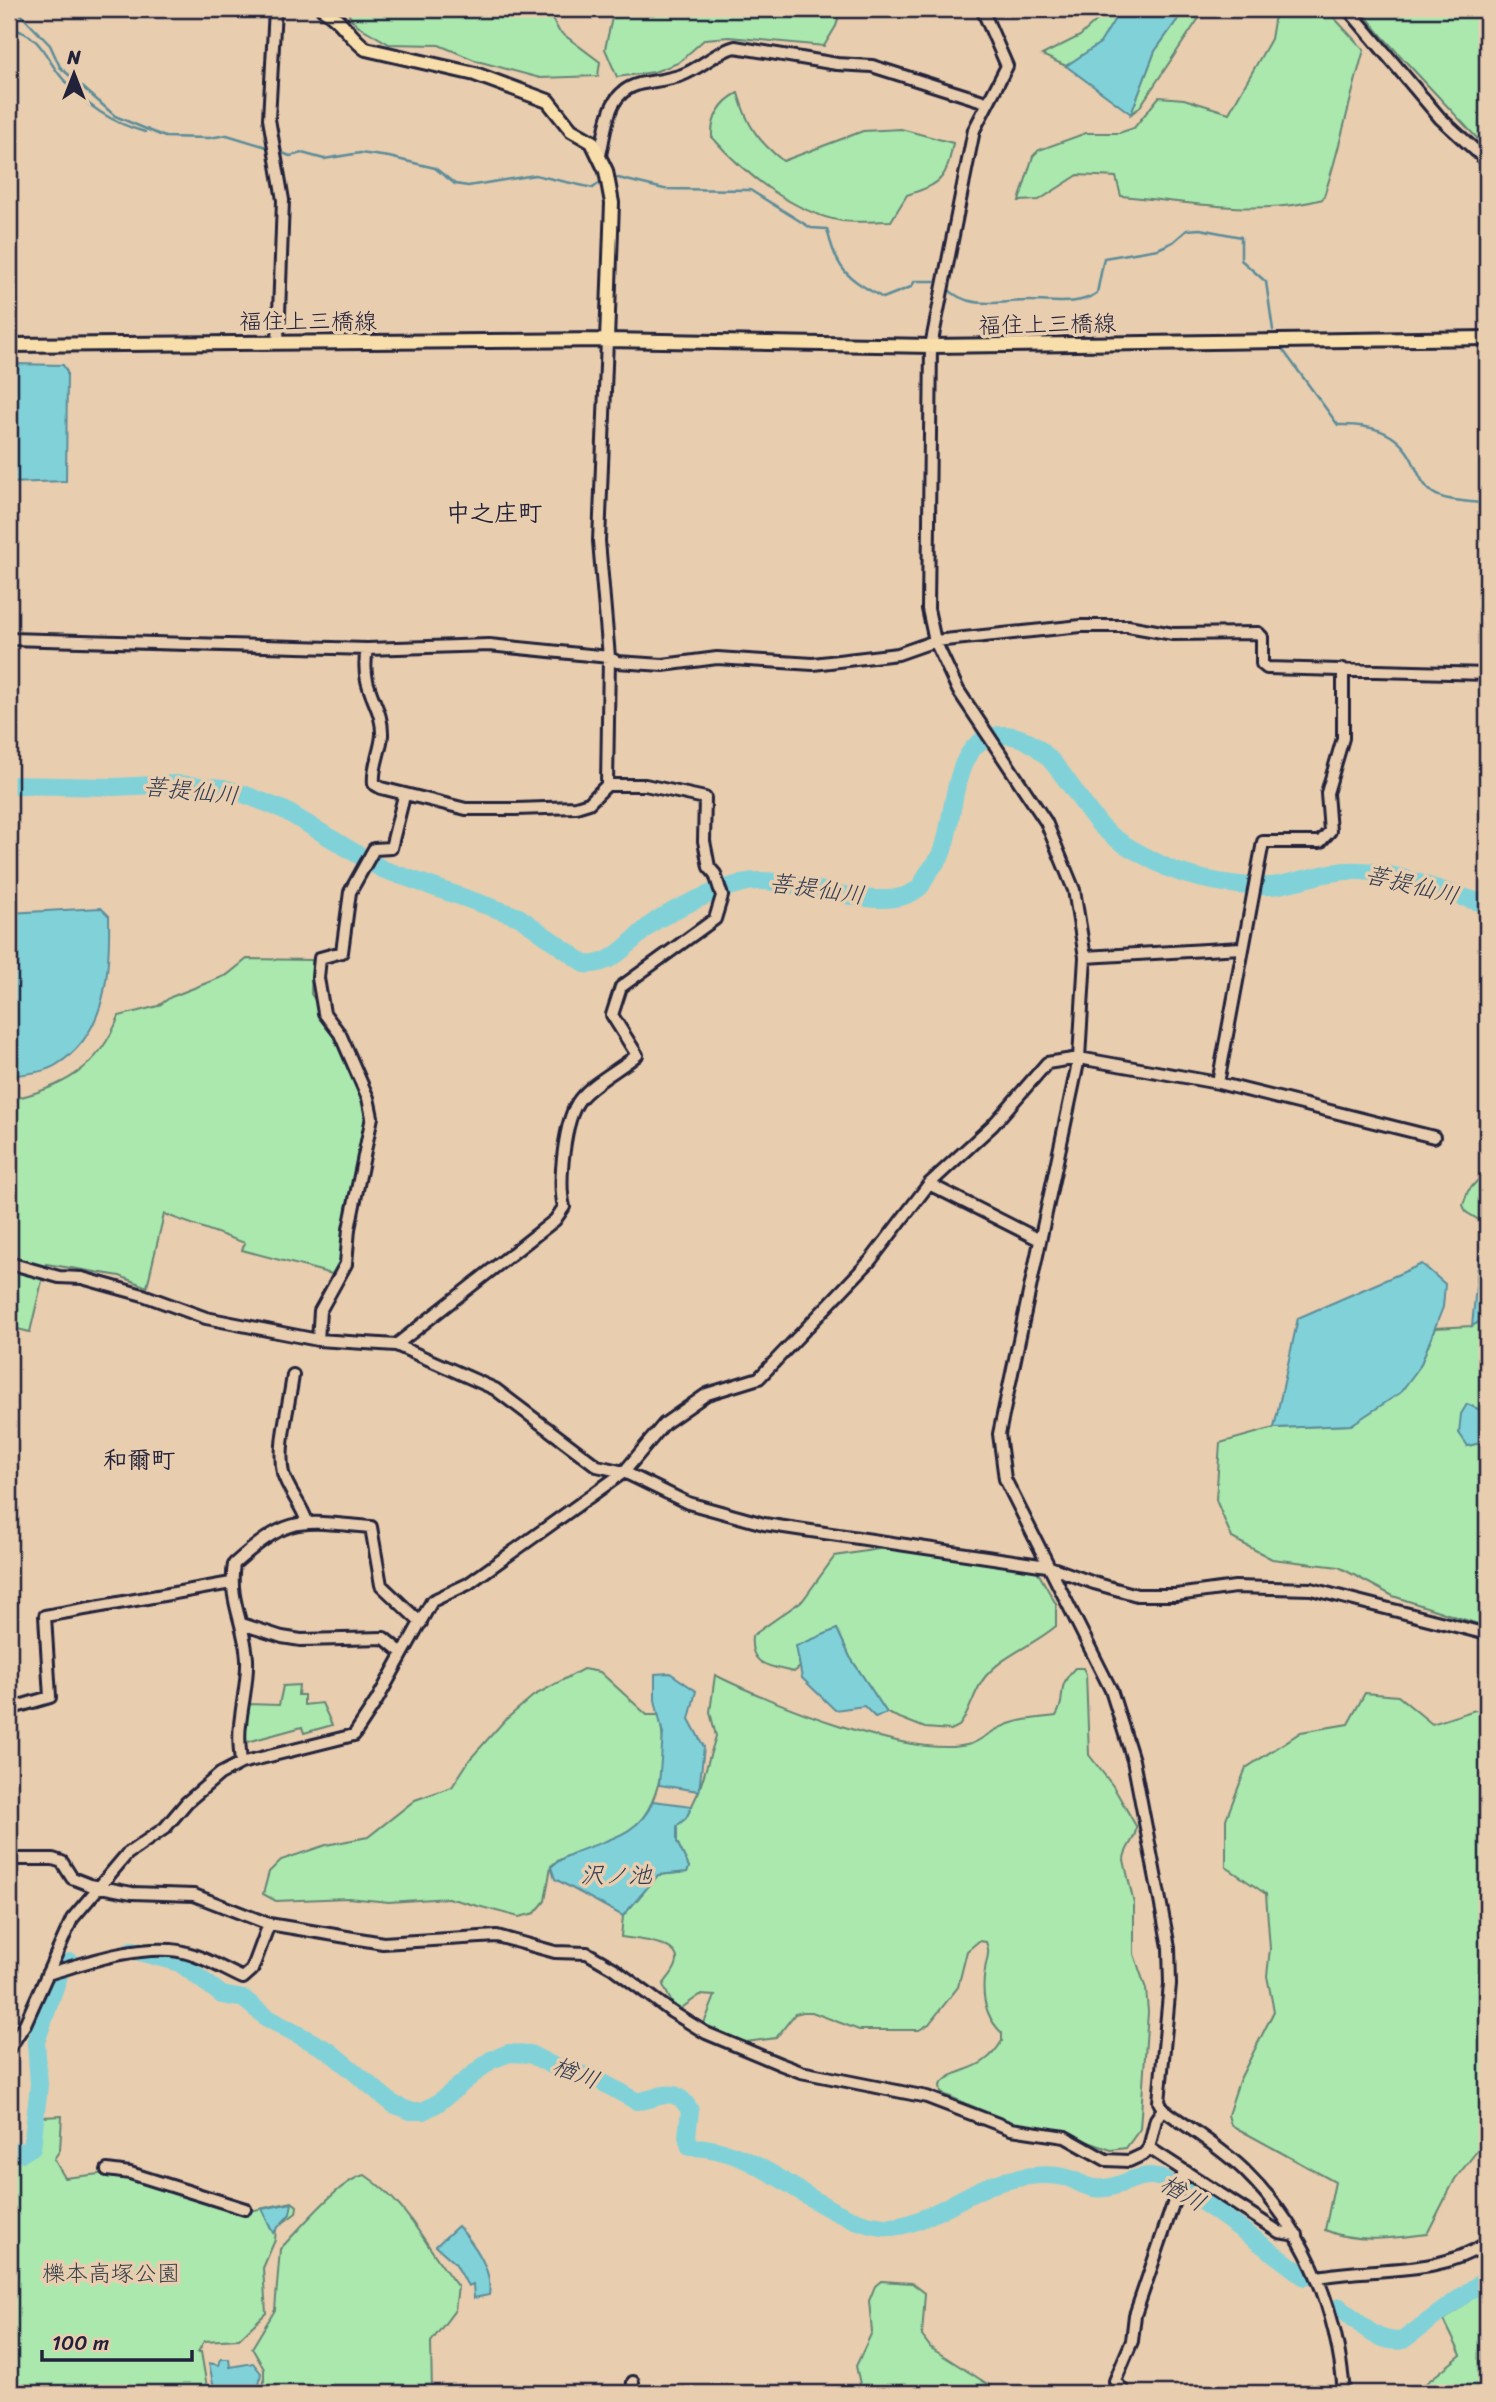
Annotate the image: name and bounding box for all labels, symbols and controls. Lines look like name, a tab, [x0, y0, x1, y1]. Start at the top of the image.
north arrow	[38, 38, 108, 108]
text: N	[66, 41, 81, 74]
street label: 福住上三橋線	[239, 301, 377, 342]
street label: 福住上三橋線	[978, 303, 1116, 346]
district label: 中之庄町	[446, 492, 542, 534]
water label: 菩提仙川	[141, 765, 241, 817]
water label: 菩提仙川	[1360, 853, 1464, 917]
water label: 菩提仙川	[767, 862, 867, 916]
district label: 和爾町	[103, 1439, 175, 1481]
water label: 沢ノ池	[580, 1854, 653, 1896]
water label: 楢川	[546, 2045, 606, 2101]
water label: 楢川	[1152, 2163, 1214, 2223]
park label: 櫟本高塚公園	[42, 2253, 180, 2294]
scale bar	[42, 2318, 192, 2362]
text: 100 m	[52, 2324, 109, 2362]

